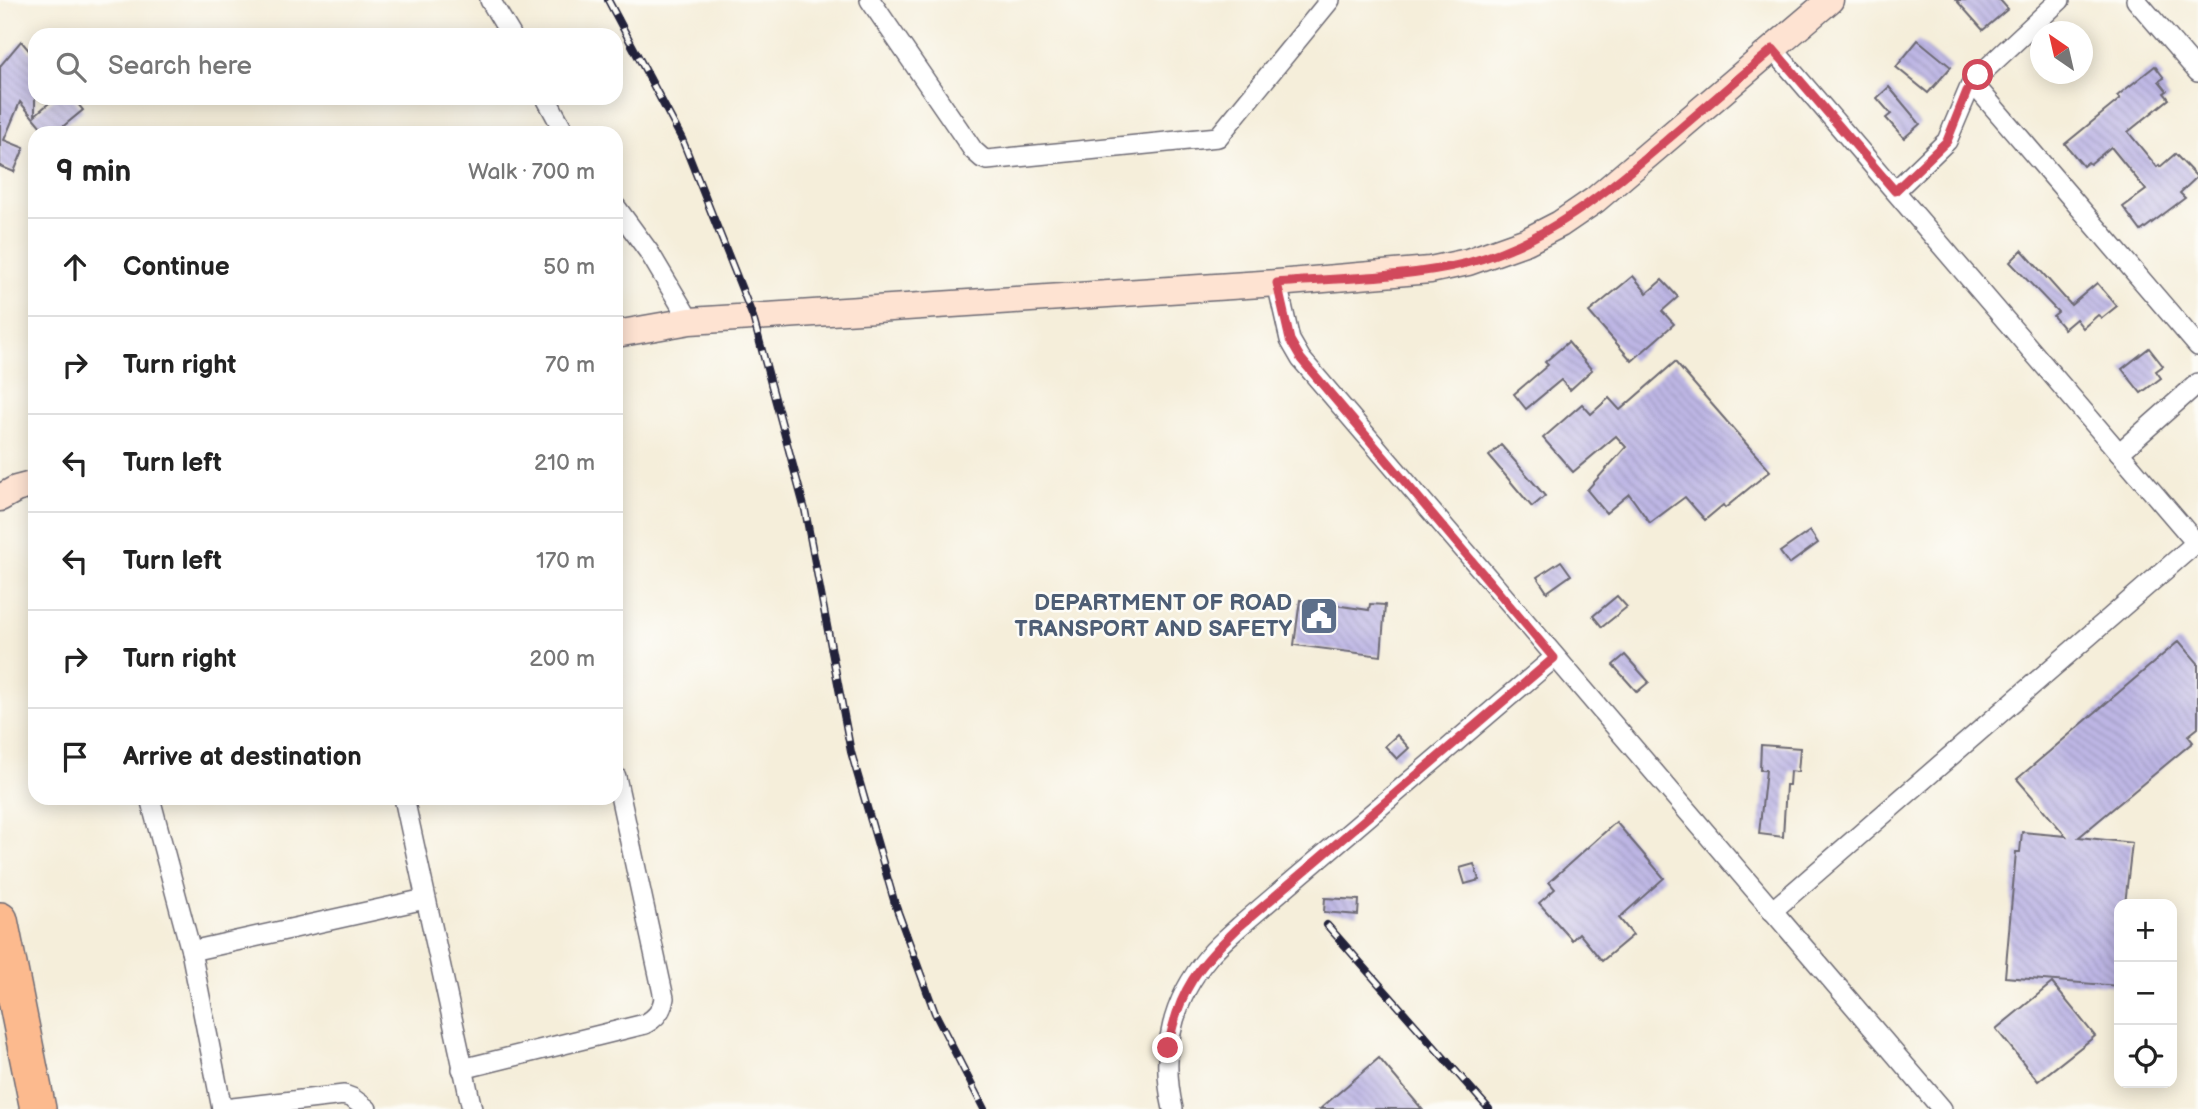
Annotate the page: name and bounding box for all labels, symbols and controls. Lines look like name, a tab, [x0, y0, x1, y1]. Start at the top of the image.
north arrow	[2030, 21, 2093, 84]
search box	[28, 28, 623, 105]
icon: search	[52, 48, 90, 86]
text: Search here	[108, 51, 252, 82]
route start	[1962, 59, 1993, 90]
text: 9 min	[56, 154, 131, 190]
text: Walk · 700 m	[468, 158, 595, 186]
icon: ahead	[56, 248, 94, 286]
text: Continue	[123, 252, 230, 283]
text: 50 m	[543, 253, 595, 281]
icon: right	[56, 346, 94, 384]
text: Turn right	[123, 350, 236, 381]
text: 70 m	[545, 351, 595, 379]
icon: left	[56, 444, 94, 482]
text: Turn left	[123, 448, 222, 479]
text: 210 m	[534, 449, 595, 477]
icon: left	[56, 542, 94, 580]
text: Turn left	[123, 546, 222, 577]
text: 170 m	[536, 547, 595, 575]
place label: DEPARTMENT OF ROAD TRANSPORT AND SAFETY	[1015, 589, 1292, 643]
public building icon: DEPARTMENT OF ROAD TRANSPORT AND SAFETY	[1298, 595, 1340, 637]
icon: right	[56, 640, 94, 678]
text: Turn right	[123, 644, 236, 675]
text: 200 m	[529, 645, 595, 673]
icon: arrive	[56, 738, 94, 776]
text: Arrive at destination	[123, 742, 362, 773]
map controls	[2114, 899, 2177, 1088]
button: +	[2114, 899, 2177, 962]
button: −	[2114, 962, 2177, 1025]
button: locate	[2114, 1025, 2177, 1088]
route end	[1152, 1032, 1183, 1063]

